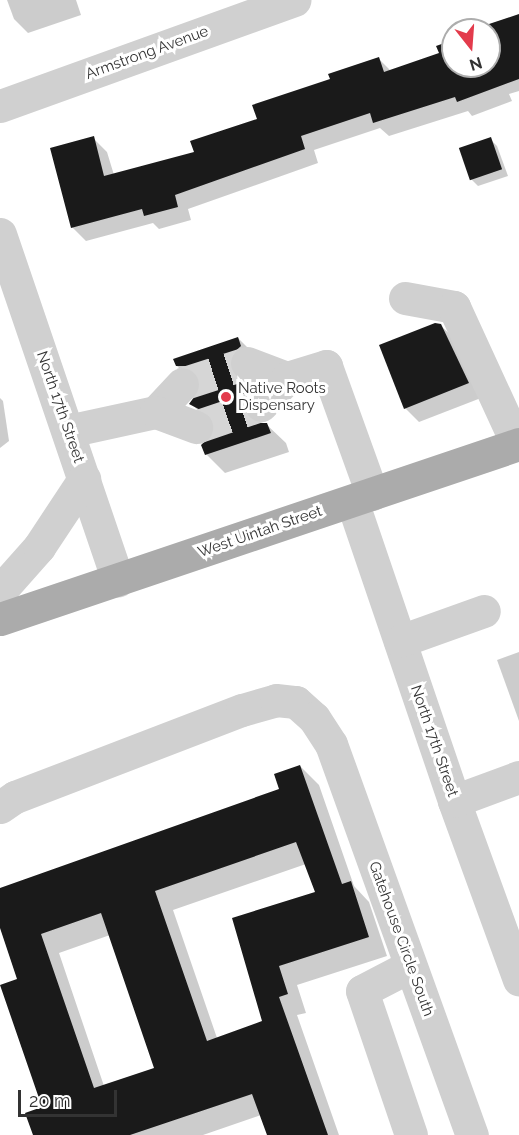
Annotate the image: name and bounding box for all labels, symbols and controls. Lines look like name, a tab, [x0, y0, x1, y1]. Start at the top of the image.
north arrow	[441, 18, 501, 78]
street label: Armstrong Avenue	[83, 22, 211, 84]
text: N	[467, 53, 484, 75]
street label: North 17th Street	[32, 349, 88, 465]
place label: Native Roots Dispensary	[238, 379, 326, 414]
marker: Native Roots Dispensary	[219, 390, 233, 404]
street label: West Uintah Street	[196, 502, 324, 562]
street label: North 17th Street	[406, 683, 462, 799]
street label: Gatehouse Circle South	[365, 859, 437, 1019]
scale bar	[21, 1078, 120, 1116]
text: 20 m	[29, 1090, 71, 1111]

